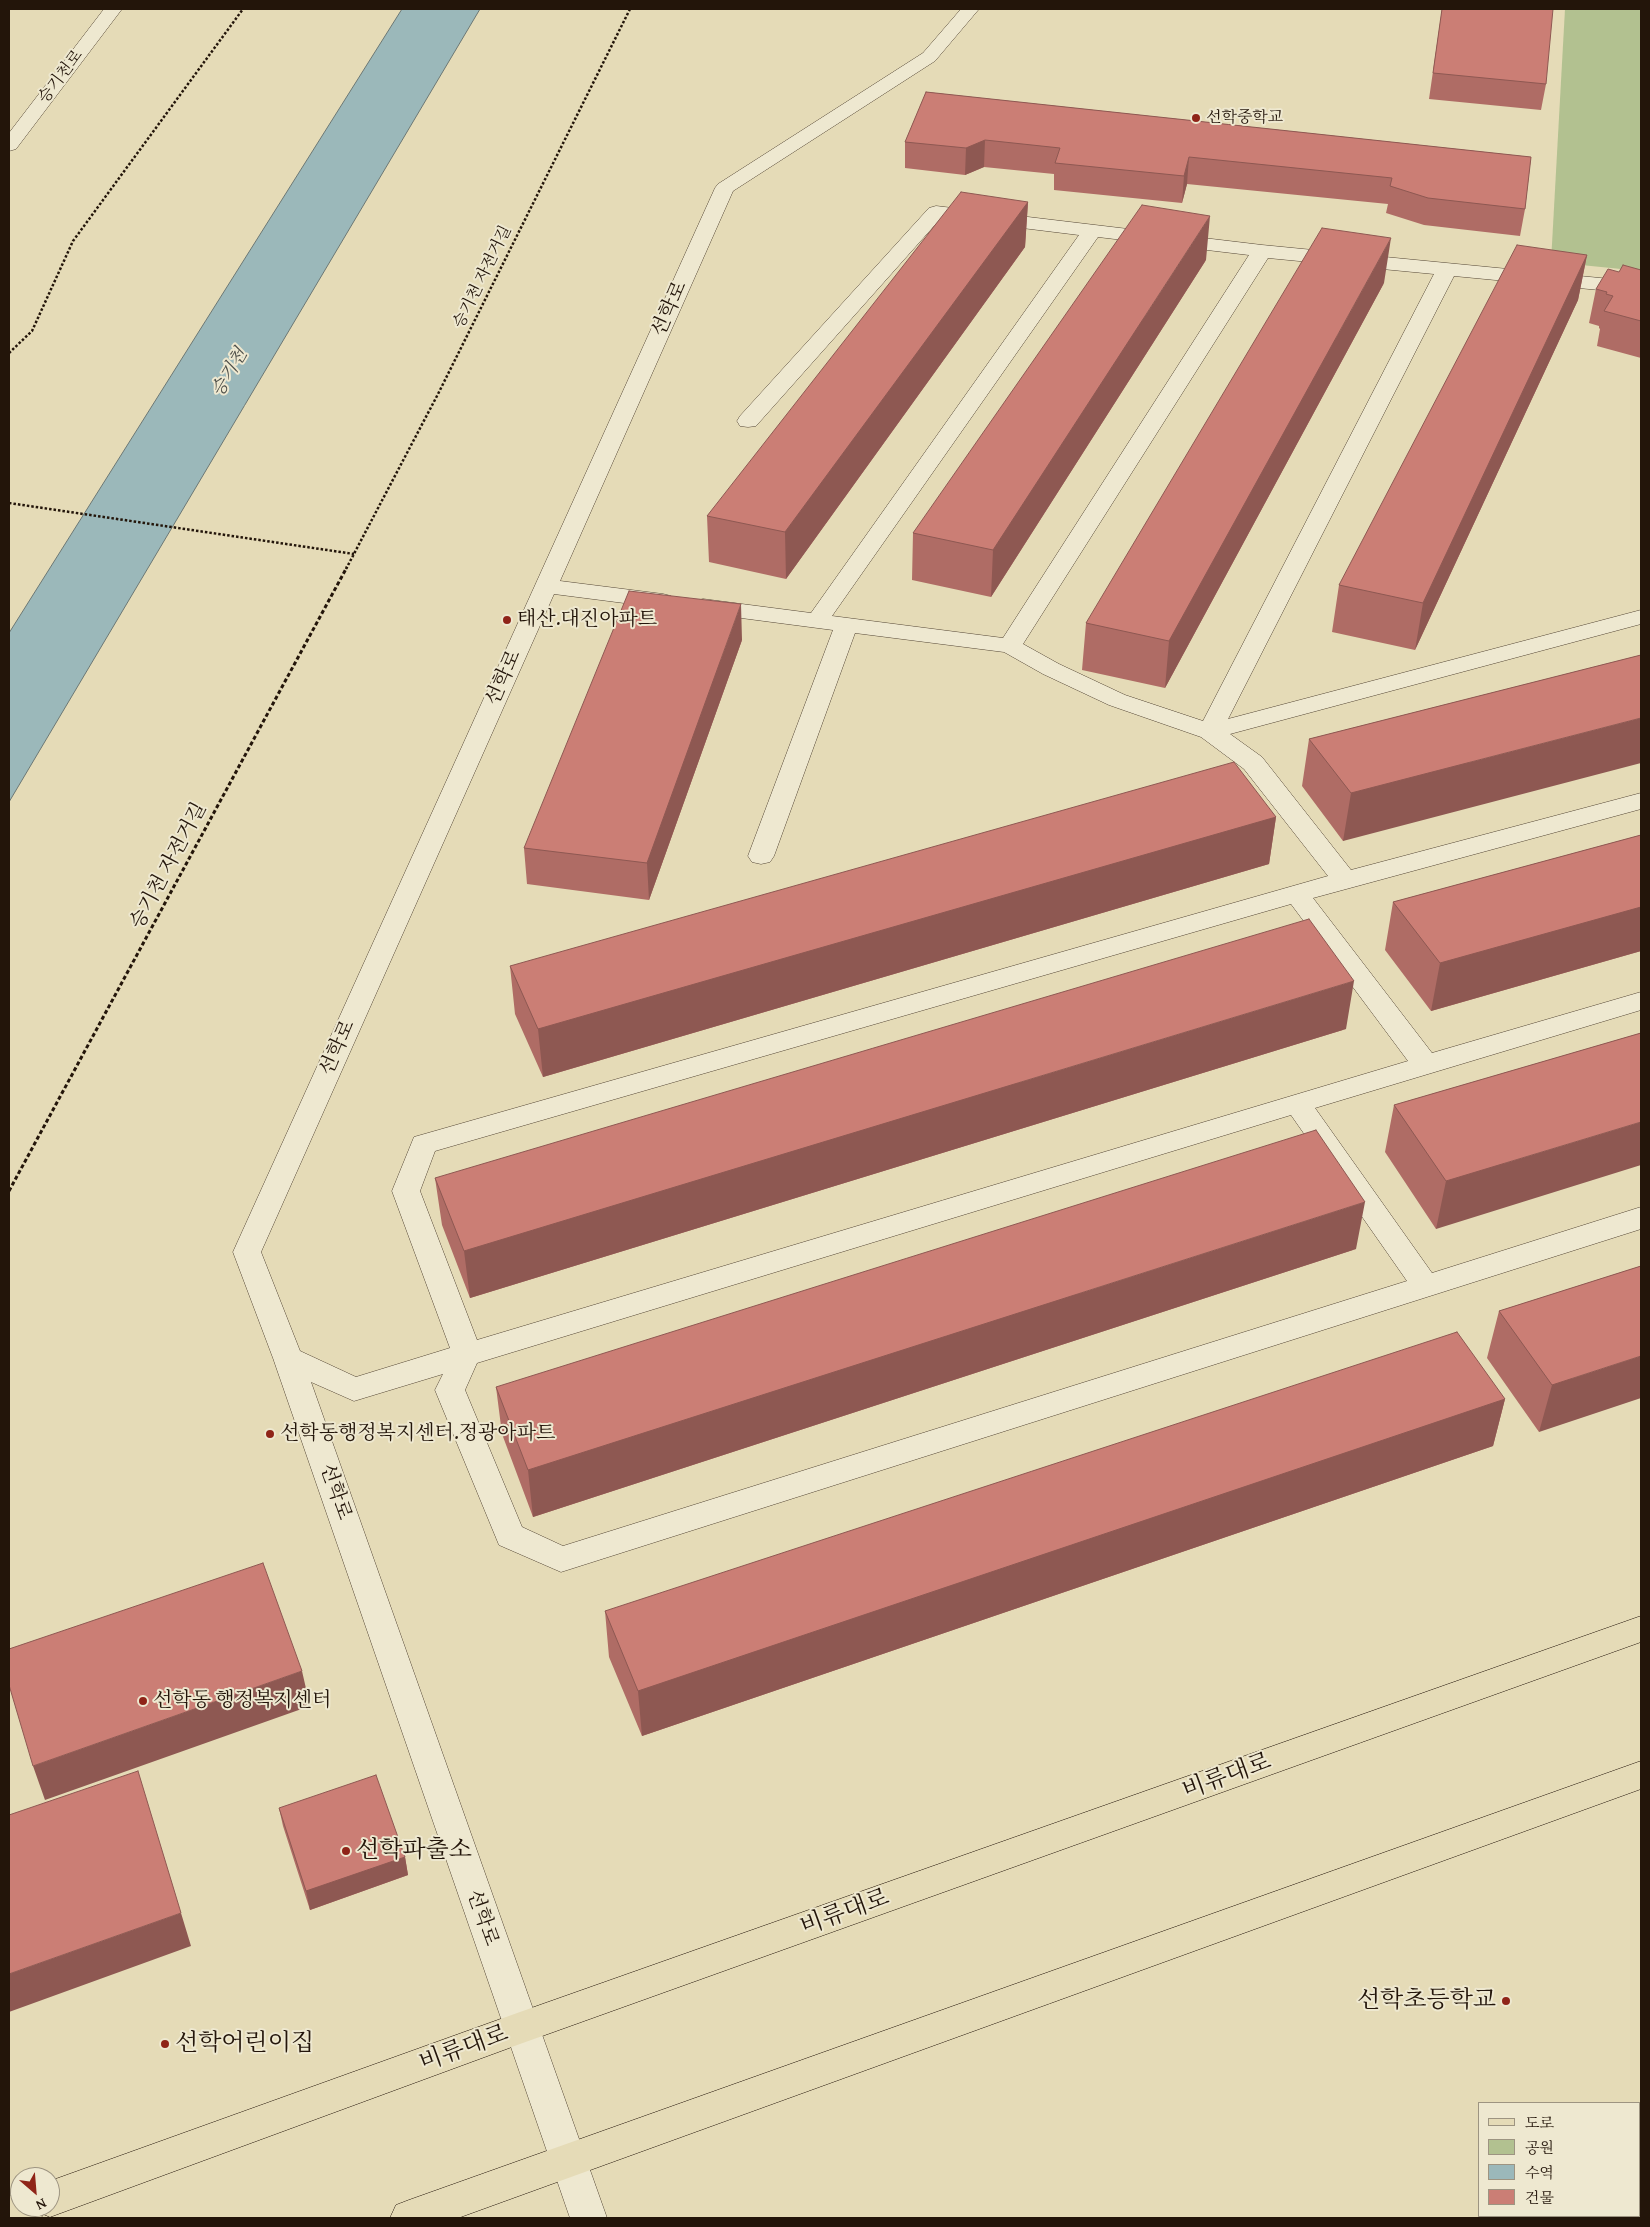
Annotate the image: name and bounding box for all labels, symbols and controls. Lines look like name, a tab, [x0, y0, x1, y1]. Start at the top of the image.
street label: 승기천로	[35, 47, 87, 107]
place label: 선학중학교	[1206, 108, 1283, 128]
marker: 선학중학교	[1190, 112, 1202, 124]
street label: 승기천 자전거길	[450, 223, 516, 331]
street label: 선학로	[647, 278, 693, 340]
water label: 승기천	[207, 345, 253, 401]
place label: 태산.대진아파트	[517, 608, 657, 632]
marker: 태산.대진아파트	[501, 614, 513, 626]
street label: 선학로	[481, 647, 527, 709]
street label: 승기천 자전거길	[126, 799, 212, 933]
street label: 선학로	[315, 1017, 361, 1079]
place label: 선학동행정복지센터.정광아파트	[280, 1422, 555, 1446]
marker: 선학동행정복지센터.정광아파트	[264, 1428, 276, 1440]
street label: 선학로	[314, 1461, 356, 1523]
place label: 선학동 행정복지센터	[153, 1689, 331, 1713]
marker: 선학동 행정복지센터	[137, 1695, 149, 1707]
street label: 비류대로	[1179, 1748, 1275, 1806]
place label: 선학파출소	[356, 1837, 472, 1865]
marker: 선학파출소	[340, 1845, 352, 1857]
street label: 비류대로	[797, 1884, 893, 1942]
street label: 선학로	[461, 1887, 503, 1949]
place label: 선학초등학교	[1357, 1987, 1496, 2015]
marker: 선학초등학교	[1500, 1995, 1512, 2007]
street label: 비류대로	[416, 2020, 512, 2078]
place label: 선학어린이집	[175, 2030, 314, 2058]
marker: 선학어린이집	[159, 2038, 171, 2050]
legend	[1478, 2102, 1640, 2217]
text: 도로	[1525, 2112, 1554, 2133]
text: 공원	[1525, 2137, 1554, 2158]
text: 수역	[1525, 2162, 1554, 2183]
north arrow	[10, 2167, 60, 2217]
text: 건물	[1525, 2187, 1554, 2208]
text: N	[33, 2193, 50, 2216]

